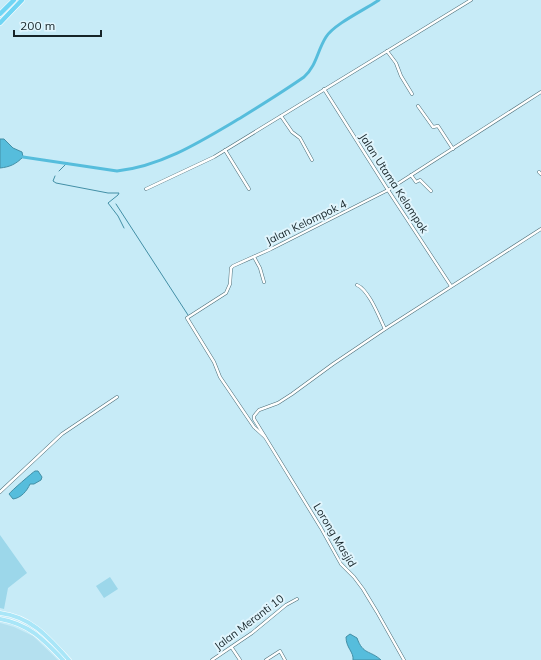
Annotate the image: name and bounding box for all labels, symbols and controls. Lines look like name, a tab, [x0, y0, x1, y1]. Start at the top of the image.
scale bar	[14, 12, 101, 38]
text: 200 m	[20, 18, 55, 33]
street label: Jalan Utama Kelompok	[356, 130, 432, 236]
street label: Jalan Kelompok 4	[263, 196, 349, 248]
street label: Lorong Masjid	[311, 501, 359, 569]
street label: Jalan Meranti 10	[211, 591, 287, 653]

